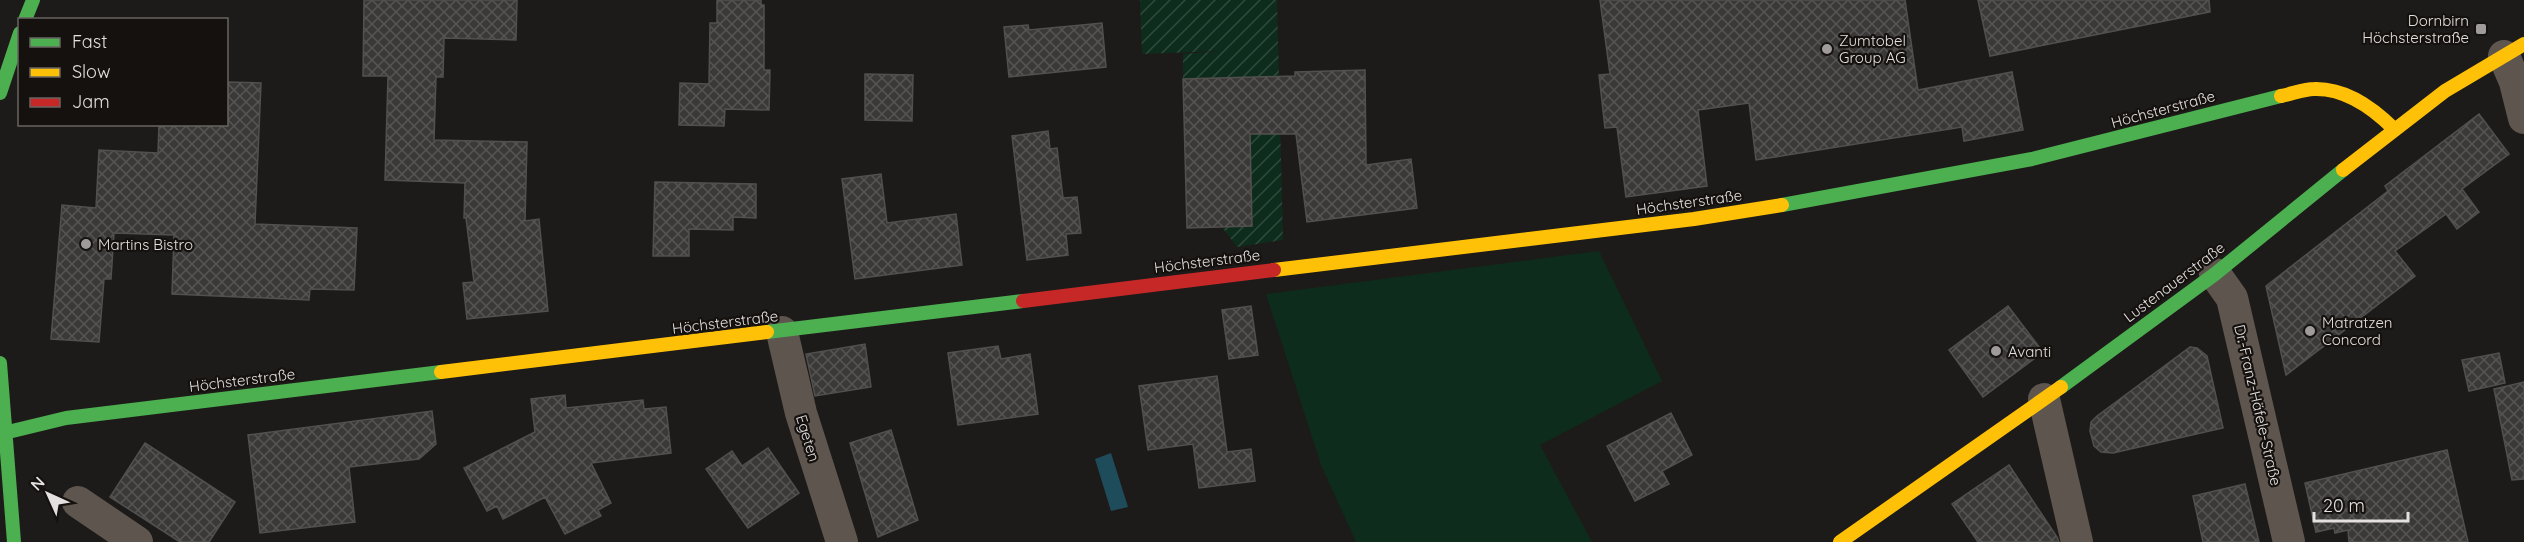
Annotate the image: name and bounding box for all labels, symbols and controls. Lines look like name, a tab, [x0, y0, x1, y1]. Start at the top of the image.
place label: Dornbirn Höchsterstraße	[2362, 11, 2469, 47]
legend	[18, 18, 228, 126]
marker: Dornbirn Höchsterstraße	[2474, 22, 2488, 36]
text: Fast	[72, 30, 107, 53]
place label: Zumtobel Group AG	[1839, 31, 1906, 67]
marker: Zumtobel Group AG	[1820, 42, 1834, 56]
text: Slow	[72, 60, 110, 83]
street label: Höchsterstraße	[2109, 86, 2217, 132]
text: Jam	[72, 90, 110, 113]
street label: Höchsterstraße	[1635, 185, 1743, 219]
place label: Martins Bistro	[98, 235, 193, 254]
marker: Martins Bistro	[79, 237, 93, 251]
street label: Lustenauerstraße	[2120, 238, 2228, 326]
street label: Höchsterstraße	[1153, 245, 1261, 277]
street label: Höchsterstraße	[671, 306, 779, 338]
place label: Matratzen Concord	[2322, 313, 2393, 349]
street label: Dr.-Franz-Häfele-Straße	[2230, 323, 2286, 487]
marker: Matratzen Concord	[2303, 324, 2317, 338]
place label: Avanti	[2008, 342, 2051, 361]
marker: Avanti	[1989, 344, 2003, 358]
street label: Höchsterstraße	[188, 364, 296, 396]
street label: Egeten	[792, 412, 824, 464]
north arrow	[18, 464, 78, 524]
text: N	[26, 472, 49, 495]
scale bar	[2314, 485, 2408, 523]
text: 20 m	[2323, 494, 2365, 517]

